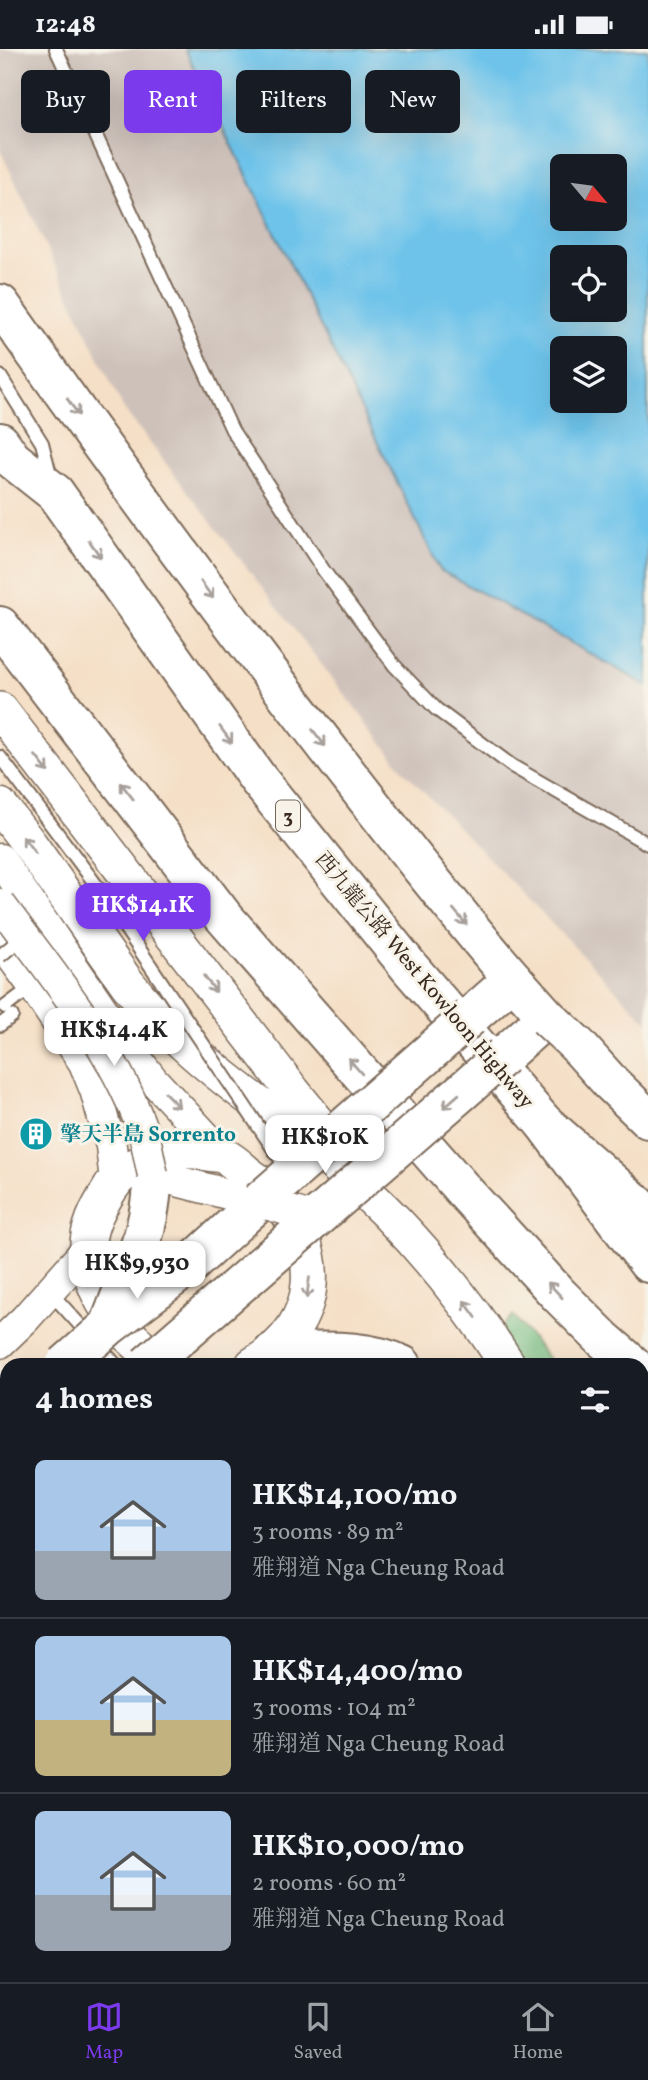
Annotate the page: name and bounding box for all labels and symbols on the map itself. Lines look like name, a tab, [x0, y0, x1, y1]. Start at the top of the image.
north arrow	[550, 154, 626, 231]
one-way arrow	[66, 397, 80, 416]
one-way arrow	[88, 539, 102, 558]
one-way arrow	[200, 580, 215, 599]
one-way arrow	[219, 725, 234, 743]
one-way arrow	[312, 729, 327, 747]
one-way arrow	[34, 755, 49, 773]
one-way arrow	[119, 783, 134, 801]
road number: 3	[276, 801, 300, 831]
one-way arrow	[22, 836, 36, 855]
street label: 西九龍公路 West Kowloon Highway	[308, 846, 540, 1116]
pin: HK$14.1K	[71, 883, 215, 943]
one-way arrow	[452, 907, 468, 925]
one-way arrow	[202, 974, 217, 992]
pin: HK$14.4K	[42, 1009, 186, 1068]
one-way arrow	[347, 1057, 363, 1075]
one-way arrow	[164, 1091, 181, 1108]
one-way arrow	[443, 1093, 461, 1109]
building icon: 擎天半島 Sorrento	[17, 1115, 55, 1153]
pin: HK$10K	[268, 1115, 382, 1175]
place label: 擎天半島 Sorrento	[60, 1121, 236, 1150]
pin: HK$9,930	[65, 1241, 209, 1301]
one-way arrow	[302, 1276, 315, 1299]
one-way arrow	[547, 1282, 564, 1299]
one-way arrow	[462, 1300, 477, 1319]

